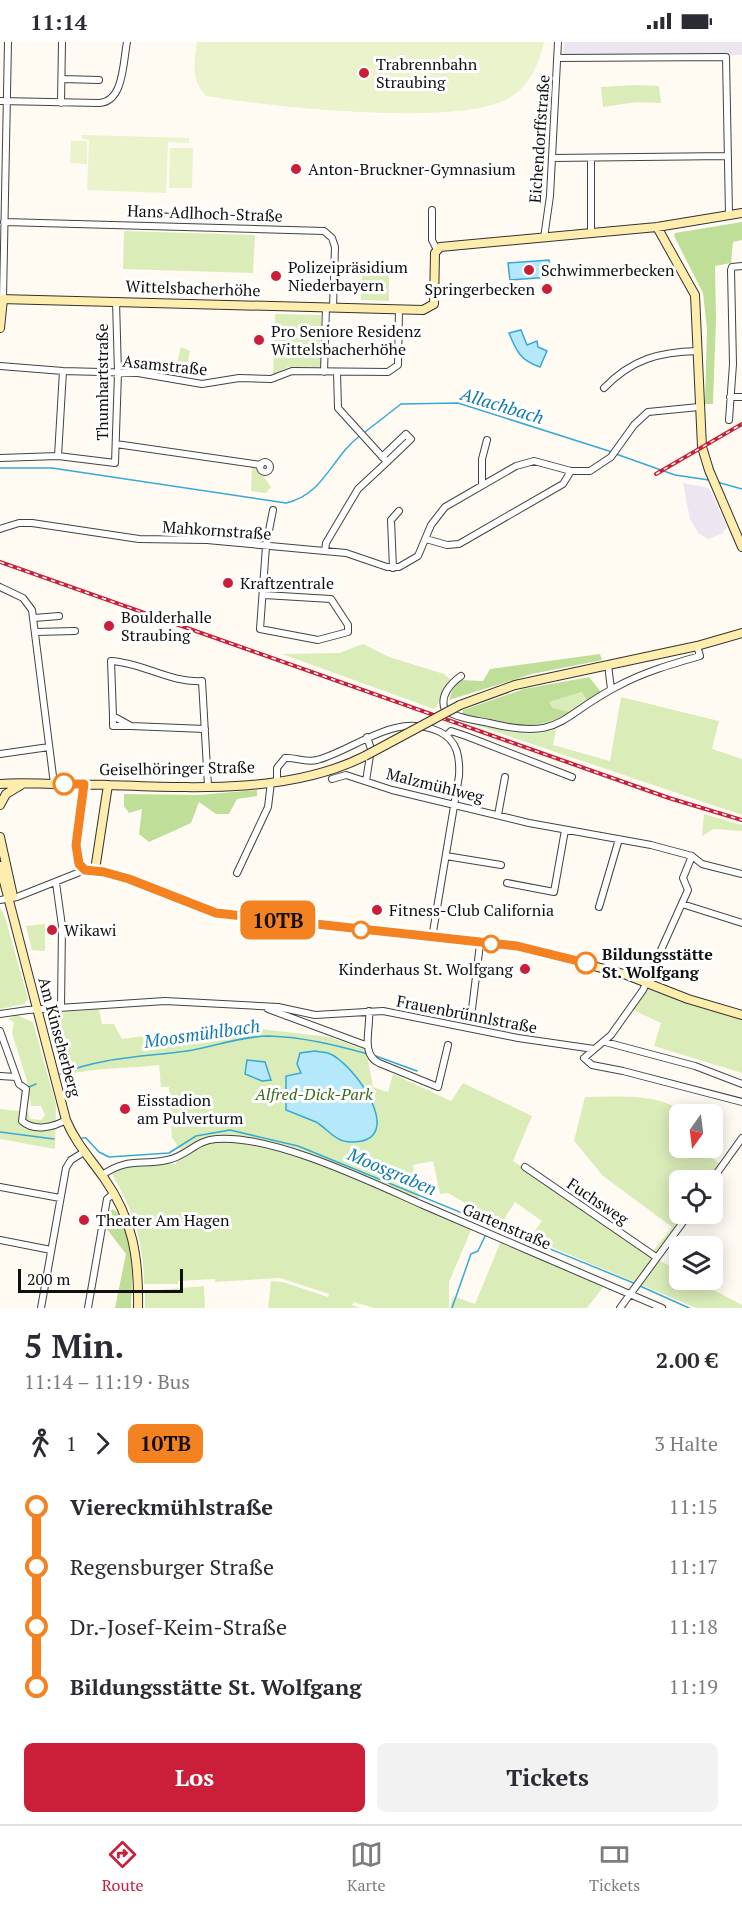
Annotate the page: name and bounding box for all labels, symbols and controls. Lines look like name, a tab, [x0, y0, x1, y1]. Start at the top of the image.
text: 11:14	[30, 7, 87, 36]
place label: Trabrennbahn Straubing	[376, 53, 478, 93]
marker: Trabrennbahn Straubing	[357, 66, 371, 80]
street label: Eichendorffstraße	[524, 74, 554, 204]
place label: Anton-Bruckner-Gymnasium	[308, 158, 516, 180]
marker: Anton-Bruckner-Gymnasium	[289, 162, 303, 176]
street label: Hans-Adlhoch-Straße	[127, 199, 283, 227]
place label: Polizeipräsidium Niederbayern	[288, 256, 408, 296]
place label: Schwimmerbecken	[541, 259, 675, 281]
marker: Schwimmerbecken	[522, 263, 536, 277]
marker: Polizeipräsidium Niederbayern	[269, 269, 283, 283]
street label: Wittelsbacherhöhe	[125, 275, 261, 301]
place label: Springerbecken	[424, 278, 535, 300]
marker: Springerbecken	[540, 282, 554, 296]
place label: Pro Seniore Residenz Wittelsbacherhöhe	[271, 320, 421, 360]
street label: Thumhartstraße	[91, 323, 113, 441]
marker: Pro Seniore Residenz Wittelsbacherhöhe	[252, 333, 266, 347]
street label: Asamstraße	[122, 350, 208, 380]
water label: Allachbach	[457, 381, 547, 429]
street label: Mahkornstraße	[162, 515, 272, 545]
place label: Kraftzentrale	[240, 572, 334, 594]
marker: Kraftzentrale	[221, 576, 235, 590]
place label: Boulderhalle Straubing	[121, 606, 212, 646]
marker: Boulderhalle Straubing	[102, 619, 116, 633]
street label: Geiselhöringer Straße	[99, 756, 255, 780]
street label: Malzmühlweg	[384, 762, 487, 808]
unlabelled marker	[53, 773, 75, 795]
place label: Fitness-Club California	[389, 899, 554, 921]
line badge: 10TB	[236, 900, 320, 940]
marker: Fitness-Club California	[370, 903, 384, 917]
text: 10TB	[252, 906, 304, 934]
place label: Wikawi	[64, 919, 117, 941]
unlabelled marker	[352, 921, 370, 939]
marker: Wikawi	[45, 923, 59, 937]
unlabelled marker	[482, 935, 500, 953]
place label: Bildungsstätte St. Wolfgang	[602, 943, 713, 983]
marker: Bildungsstätte St. Wolfgang	[575, 952, 597, 974]
place label: Kinderhaus St. Wolfgang	[338, 958, 514, 980]
marker: Kinderhaus St. Wolfgang	[518, 962, 532, 976]
street label: Am Kinseherberg	[33, 975, 87, 1100]
street label: Frauenbrünnlstraße	[395, 990, 539, 1038]
water label: Moosmühlbach	[141, 1013, 261, 1053]
park label: Alfred-Dick-Park	[254, 1083, 373, 1105]
place label: Eisstadion am Pulverturm	[137, 1089, 244, 1129]
marker: Eisstadion am Pulverturm	[118, 1102, 132, 1116]
north arrow	[669, 1104, 723, 1158]
map controls	[669, 1104, 723, 1290]
water label: Moosgraben	[343, 1141, 440, 1201]
button: locate	[669, 1170, 723, 1224]
street label: Fuchsweg	[563, 1172, 633, 1230]
street label: Gartenstraße	[459, 1197, 555, 1255]
place label: Theater Am Hagen	[96, 1209, 230, 1231]
marker: Theater Am Hagen	[77, 1213, 91, 1227]
button: layers	[669, 1236, 723, 1290]
scale bar	[18, 1266, 183, 1294]
text: 200 m	[27, 1268, 70, 1290]
text: 5 Min.	[24, 1324, 124, 1367]
text: 2.00 €	[656, 1345, 718, 1374]
text: 11:14 – 11:19 · Bus	[24, 1368, 190, 1395]
icon: walk	[24, 1427, 57, 1460]
icon: forward	[86, 1427, 119, 1460]
text: 10TB	[140, 1429, 191, 1457]
text: 1	[66, 1430, 77, 1457]
text: 3 Halte	[654, 1430, 718, 1457]
text: Viereckmühlstraße	[70, 1492, 273, 1521]
text: 11:15	[669, 1493, 718, 1520]
text: Regensburger Straße	[70, 1552, 274, 1581]
text: 11:17	[669, 1553, 718, 1580]
text: Dr.-Josef-Keim-Straße	[70, 1612, 287, 1641]
text: 11:18	[669, 1613, 718, 1640]
text: Bildungsstätte St. Wolfgang	[70, 1672, 362, 1701]
text: 11:19	[669, 1673, 718, 1700]
button: Los	[24, 1743, 365, 1812]
button: Tickets	[377, 1743, 718, 1812]
tab: Route	[102, 1838, 144, 1896]
tab: Karte	[347, 1838, 386, 1896]
tab: Tickets	[589, 1838, 640, 1896]

